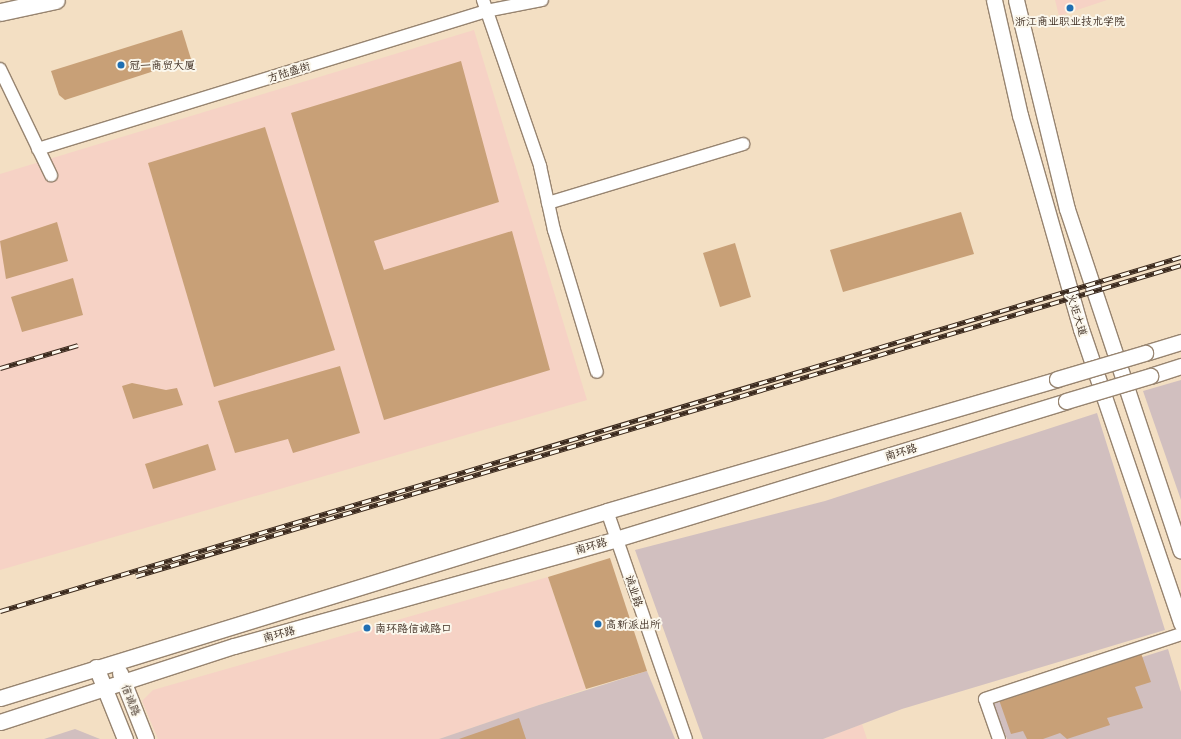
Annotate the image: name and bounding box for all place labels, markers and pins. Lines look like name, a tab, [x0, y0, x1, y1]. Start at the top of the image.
marker: 浙江商业职业技术学院	[1065, 3, 1075, 13]
place label: 浙江商业职业技术学院	[1015, 14, 1125, 28]
place label: 冠一商贸大厦	[129, 58, 195, 72]
marker: 冠一商贸大厦	[116, 60, 126, 70]
place label: 高新派出所	[606, 617, 661, 631]
marker: 高新派出所	[593, 619, 603, 629]
place label: 南环路信诚路口	[375, 621, 452, 635]
marker: 南环路信诚路口	[362, 623, 372, 633]

